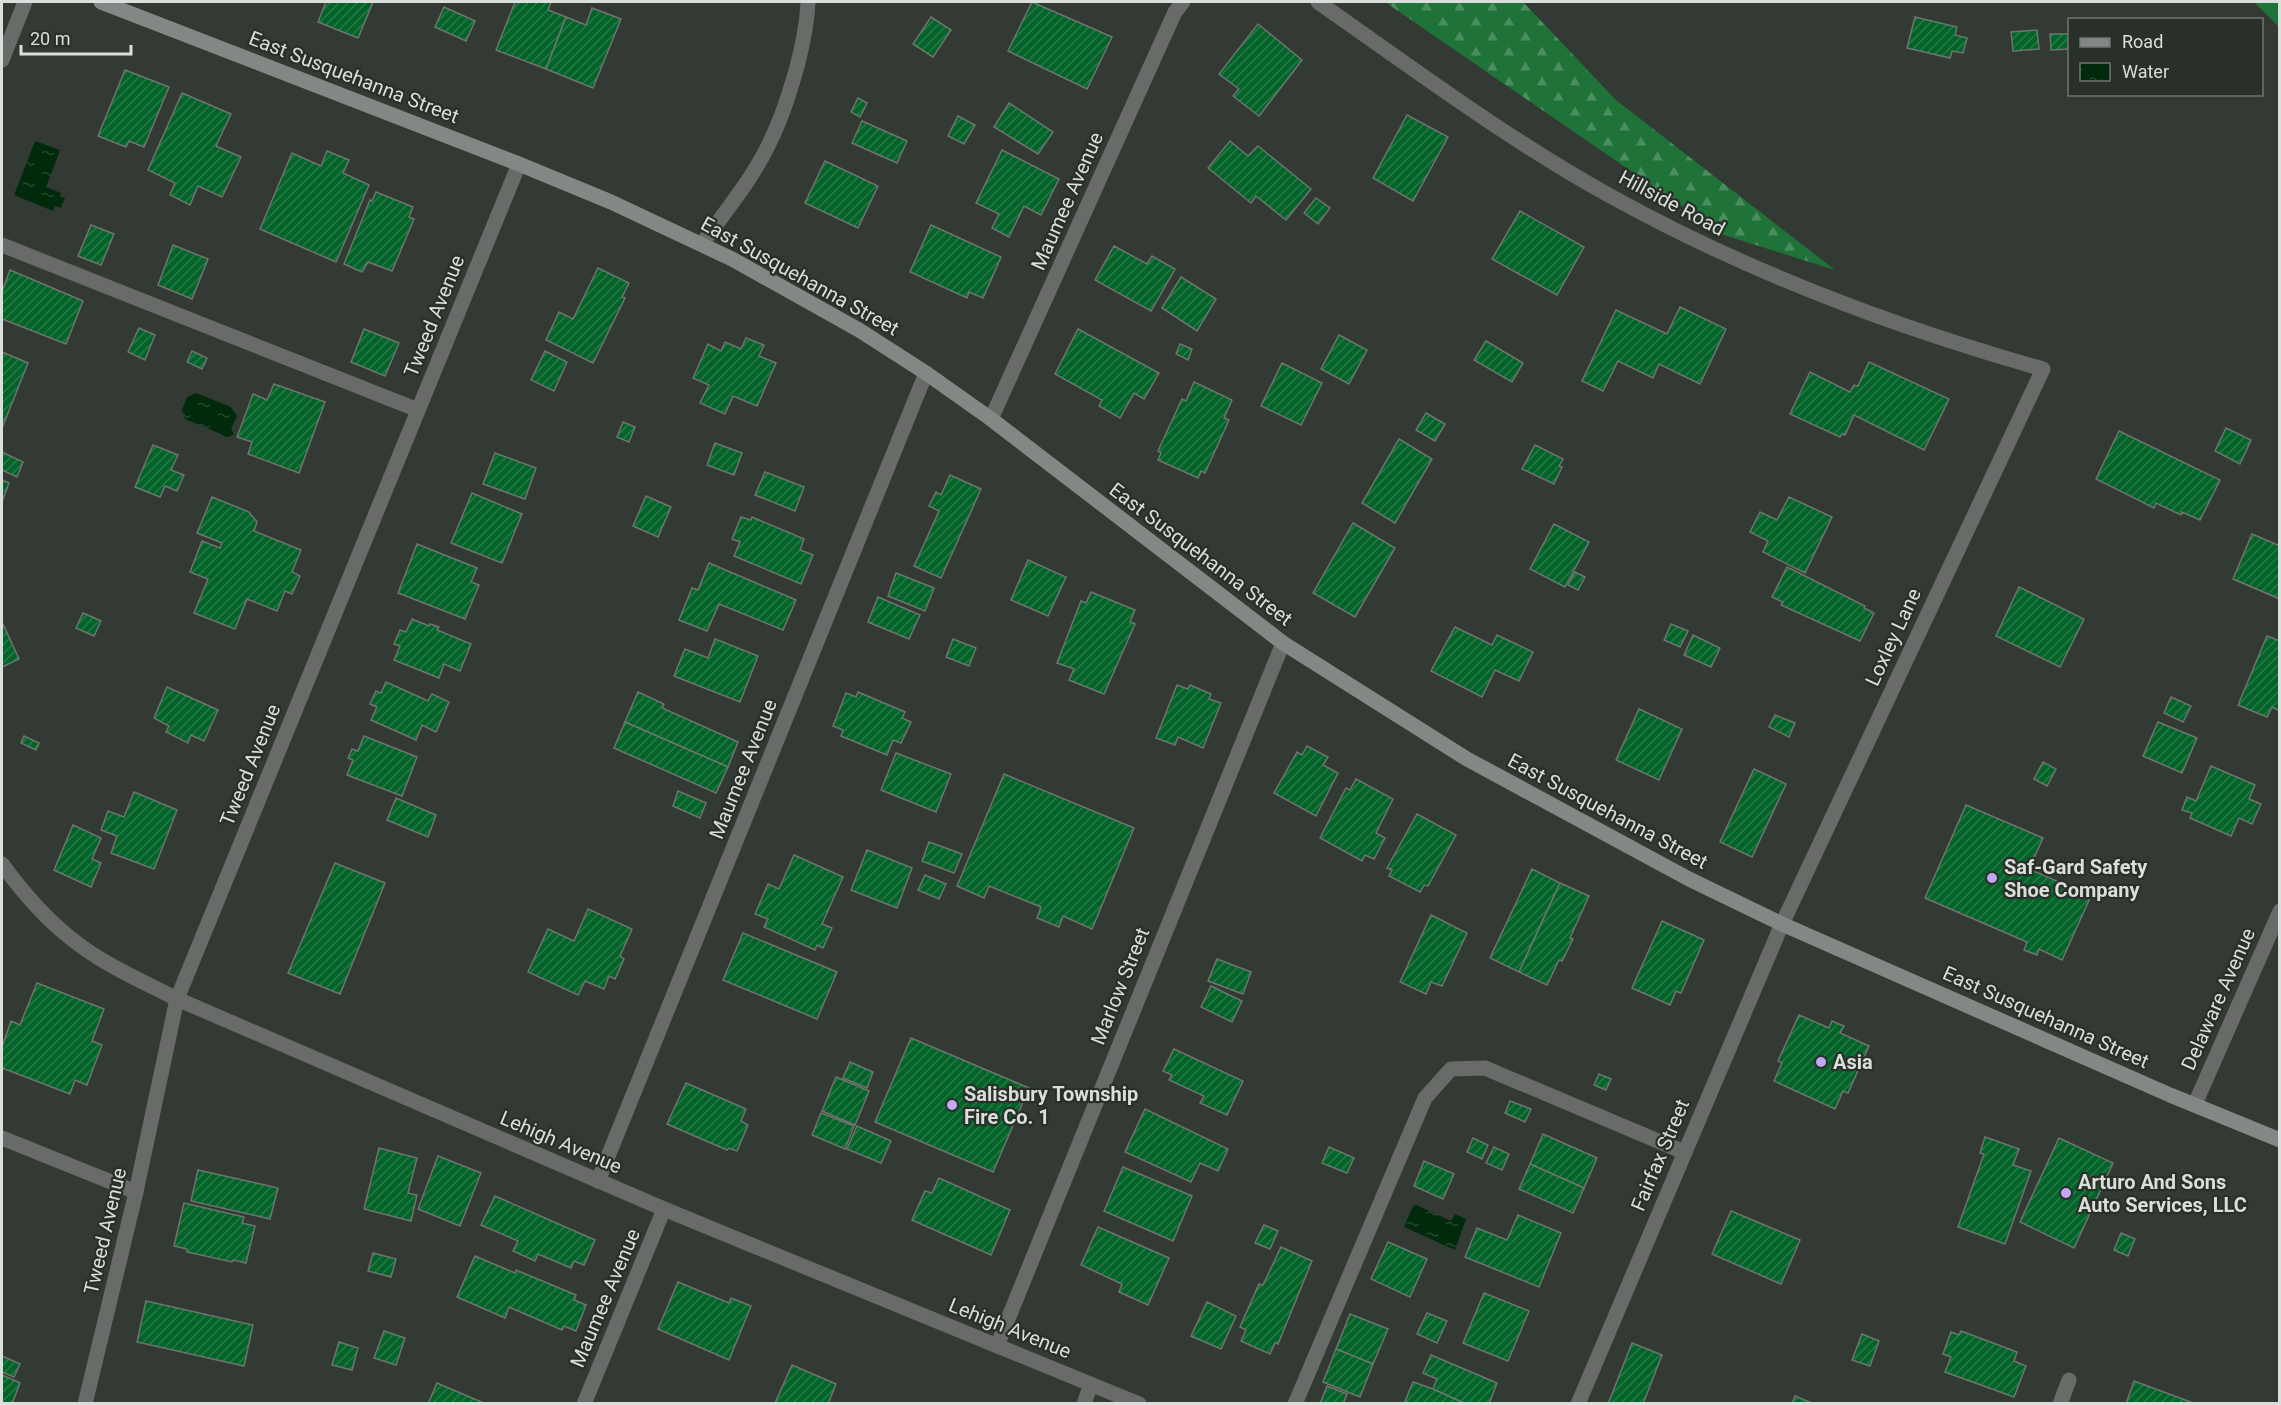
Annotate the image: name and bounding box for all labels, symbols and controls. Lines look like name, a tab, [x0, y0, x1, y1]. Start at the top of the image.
scale bar	[21, 18, 130, 56]
legend	[2068, 18, 2263, 96]
street label: East Susquehanna Street	[246, 26, 462, 128]
text: 20 m	[30, 28, 70, 49]
text: Road	[2122, 31, 2163, 52]
text: Water	[2122, 61, 2169, 82]
street label: Maumee Avenue	[1026, 128, 1108, 274]
street label: Hillside Road	[1615, 165, 1729, 241]
street label: East Susquehanna Street	[697, 211, 903, 341]
street label: Tweed Avenue	[399, 252, 469, 380]
street label: East Susquehanna Street	[1105, 477, 1297, 631]
street label: Loxley Lane	[1860, 584, 1926, 690]
street label: Maumee Avenue	[704, 696, 782, 842]
street label: Tweed Avenue	[215, 701, 285, 829]
street label: East Susquehanna Street	[1504, 748, 1712, 874]
place label: Saf-Gard Safety Shoe Company	[2004, 855, 2148, 902]
marker: Saf-Gard Safety Shoe Company	[1985, 871, 1999, 885]
street label: Marlow Street	[1086, 924, 1154, 1048]
street label: Delaware Avenue	[2176, 924, 2260, 1074]
street label: East Susquehanna Street	[1939, 961, 2153, 1073]
place label: Asia	[1833, 1050, 1873, 1074]
marker: Asia	[1814, 1055, 1828, 1069]
place label: Salisbury Township Fire Co. 1	[964, 1082, 1138, 1129]
street label: Fairfax Street	[1626, 1096, 1694, 1214]
marker: Salisbury Township Fire Co. 1	[945, 1098, 959, 1112]
street label: Lehigh Avenue	[497, 1106, 625, 1178]
street label: Tweed Avenue	[79, 1165, 131, 1297]
place label: Arturo And Sons Auto Services, LLC	[2078, 1170, 2247, 1217]
marker: Arturo And Sons Auto Services, LLC	[2059, 1186, 2073, 1200]
street label: Maumee Avenue	[565, 1225, 645, 1371]
street label: Lehigh Avenue	[945, 1293, 1075, 1363]

